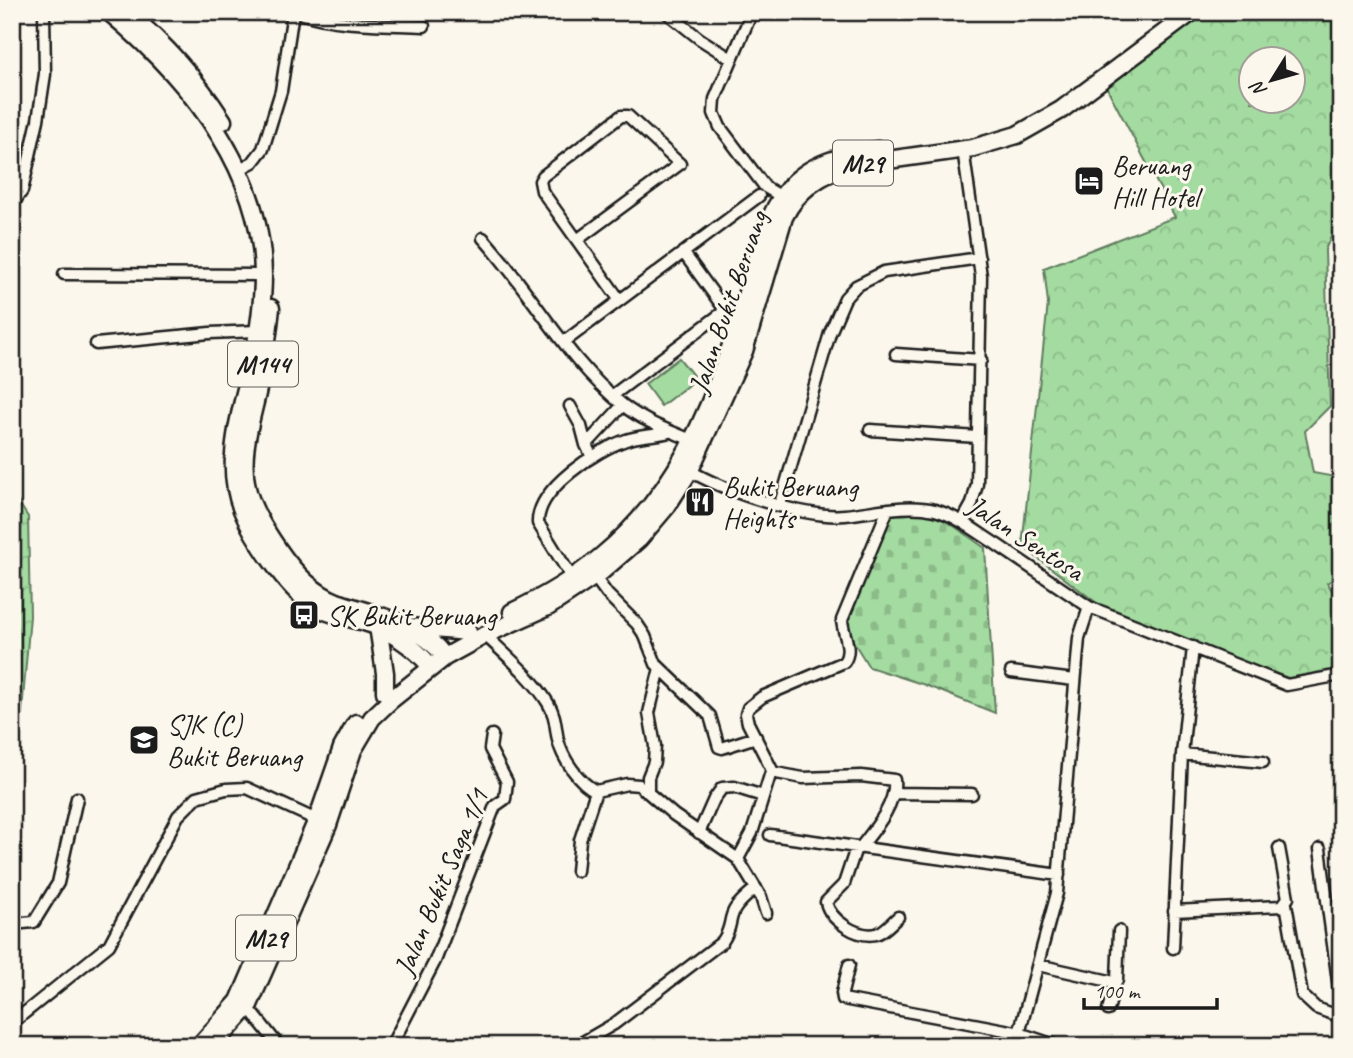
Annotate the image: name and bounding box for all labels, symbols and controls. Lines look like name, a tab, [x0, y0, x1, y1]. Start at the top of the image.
north arrow	[1238, 46, 1308, 116]
text: N	[1244, 75, 1272, 102]
road number: M29	[833, 140, 893, 186]
place label: Beruang Hill Hotel	[1112, 148, 1204, 215]
hotel icon: Beruang Hill Hotel	[1072, 164, 1106, 198]
street label: Jalan Bukit Beruang	[680, 205, 776, 400]
road number: M144	[228, 342, 298, 386]
place label: Bukit Beruang Heights	[723, 469, 859, 536]
restaurant icon: Bukit Beruang Heights	[683, 485, 717, 519]
street label: Jalan Sentosa	[960, 487, 1092, 589]
bus stop icon: SK Bukit Beruang	[287, 598, 321, 632]
place label: SK Bukit Beruang	[327, 598, 498, 633]
place label: SJK (C) Bukit Beruang	[167, 707, 303, 774]
school or university icon: SJK (C) Bukit Beruang	[127, 723, 161, 757]
street label: Jalan Bukit Saga 1/1	[385, 782, 497, 982]
road number: M29	[236, 916, 296, 960]
scale bar	[1084, 967, 1216, 1011]
text: 100 m	[1094, 978, 1141, 1004]

